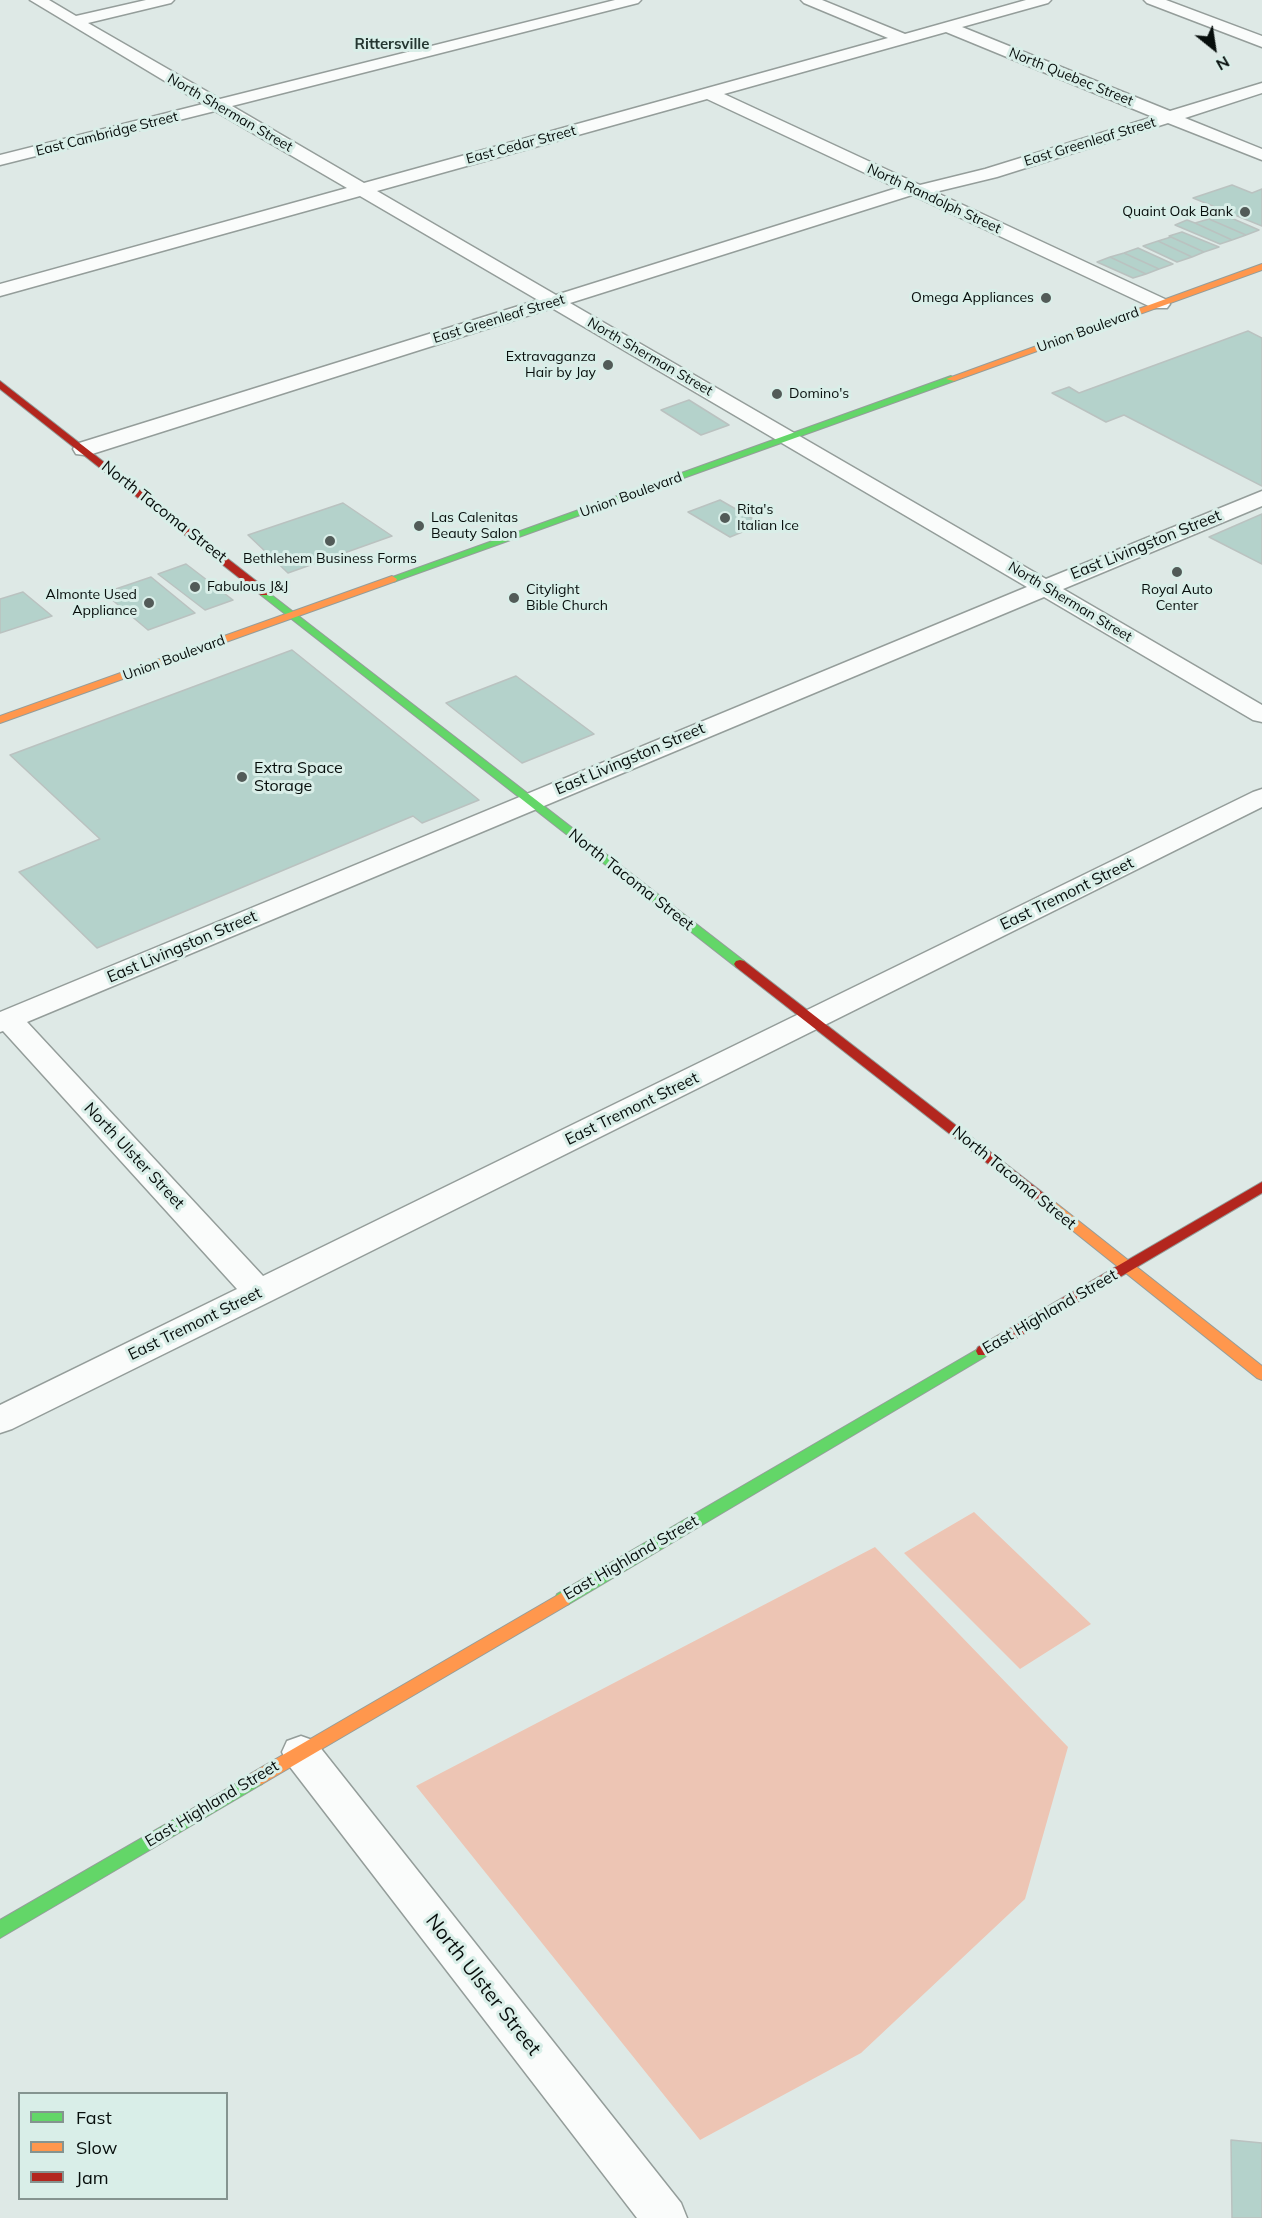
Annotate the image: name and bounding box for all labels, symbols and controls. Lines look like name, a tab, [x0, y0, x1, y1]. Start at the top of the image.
north arrow	[1184, 18, 1244, 78]
district label: Rittersville	[355, 35, 429, 53]
street label: North Quebec Street	[1006, 44, 1136, 110]
text: N	[1213, 52, 1233, 75]
street label: North Sherman Street	[165, 70, 295, 156]
street label: East Cambridge Street	[34, 108, 180, 160]
street label: East Greenleaf Street	[1022, 114, 1158, 170]
street label: East Cedar Street	[464, 122, 578, 168]
street label: North Randolph Street	[864, 161, 1004, 237]
place label: Quaint Oak Bank	[1122, 204, 1233, 220]
marker: Quaint Oak Bank	[1238, 205, 1252, 219]
place label: Omega Appliances	[911, 290, 1034, 306]
street label: East Greenleaf Street	[431, 291, 567, 347]
marker: Omega Appliances	[1039, 291, 1053, 305]
street label: Union Boulevard	[1035, 304, 1141, 356]
street label: North Sherman Street	[585, 314, 715, 400]
place label: Extravaganza Hair by Jay	[506, 349, 596, 382]
marker: Extravaganza Hair by Jay	[601, 358, 615, 372]
place label: Domino's	[789, 386, 849, 402]
marker: Domino's	[770, 387, 784, 401]
street label: North Tacoma Street	[98, 457, 230, 567]
street label: Union Boulevard	[578, 469, 684, 521]
place label: Rita's Italian Ice	[737, 502, 799, 534]
street label: East Livingston Street	[1068, 506, 1224, 584]
place label: Las Calenitas Beauty Salon	[431, 510, 518, 542]
marker: Rita's Italian Ice	[718, 511, 732, 525]
marker: Las Calenitas Beauty Salon	[412, 519, 426, 533]
marker: Bethlehem Business Forms	[323, 534, 337, 548]
place label: Bethlehem Business Forms	[243, 551, 417, 567]
street label: North Sherman Street	[1005, 558, 1135, 646]
marker: Royal Auto Center	[1170, 565, 1184, 579]
place label: Fabulous J&J	[207, 579, 288, 595]
marker: Fabulous J&J	[188, 580, 202, 594]
place label: Citylight Bible Church	[526, 582, 608, 614]
place label: Royal Auto Center	[1141, 582, 1213, 614]
place label: Almonte Used Appliance	[46, 587, 137, 620]
marker: Citylight Bible Church	[507, 591, 521, 605]
marker: Almonte Used Appliance	[142, 596, 156, 610]
street label: Union Boulevard	[121, 632, 227, 684]
street label: East Livingston Street	[552, 719, 708, 799]
place label: Extra Space Storage	[254, 758, 343, 796]
marker: Extra Space Storage	[235, 770, 249, 784]
street label: North Tacoma Street	[565, 825, 697, 935]
street label: East Tremont Street	[997, 853, 1137, 935]
street label: East Livingston Street	[104, 907, 260, 987]
street label: East Tremont Street	[562, 1068, 702, 1150]
street label: North Ulster Street	[80, 1099, 188, 1213]
street label: North Tacoma Street	[948, 1122, 1080, 1234]
street label: East Highland Street	[979, 1266, 1121, 1358]
street label: East Tremont Street	[125, 1283, 265, 1365]
street label: East Highland Street	[560, 1512, 702, 1604]
street label: East Highland Street	[142, 1757, 282, 1851]
street label: North Ulster Street	[420, 1910, 546, 2060]
legend	[18, 2092, 228, 2200]
text: Fast	[76, 2106, 112, 2129]
text: Slow	[76, 2136, 117, 2159]
text: Jam	[76, 2166, 109, 2189]

